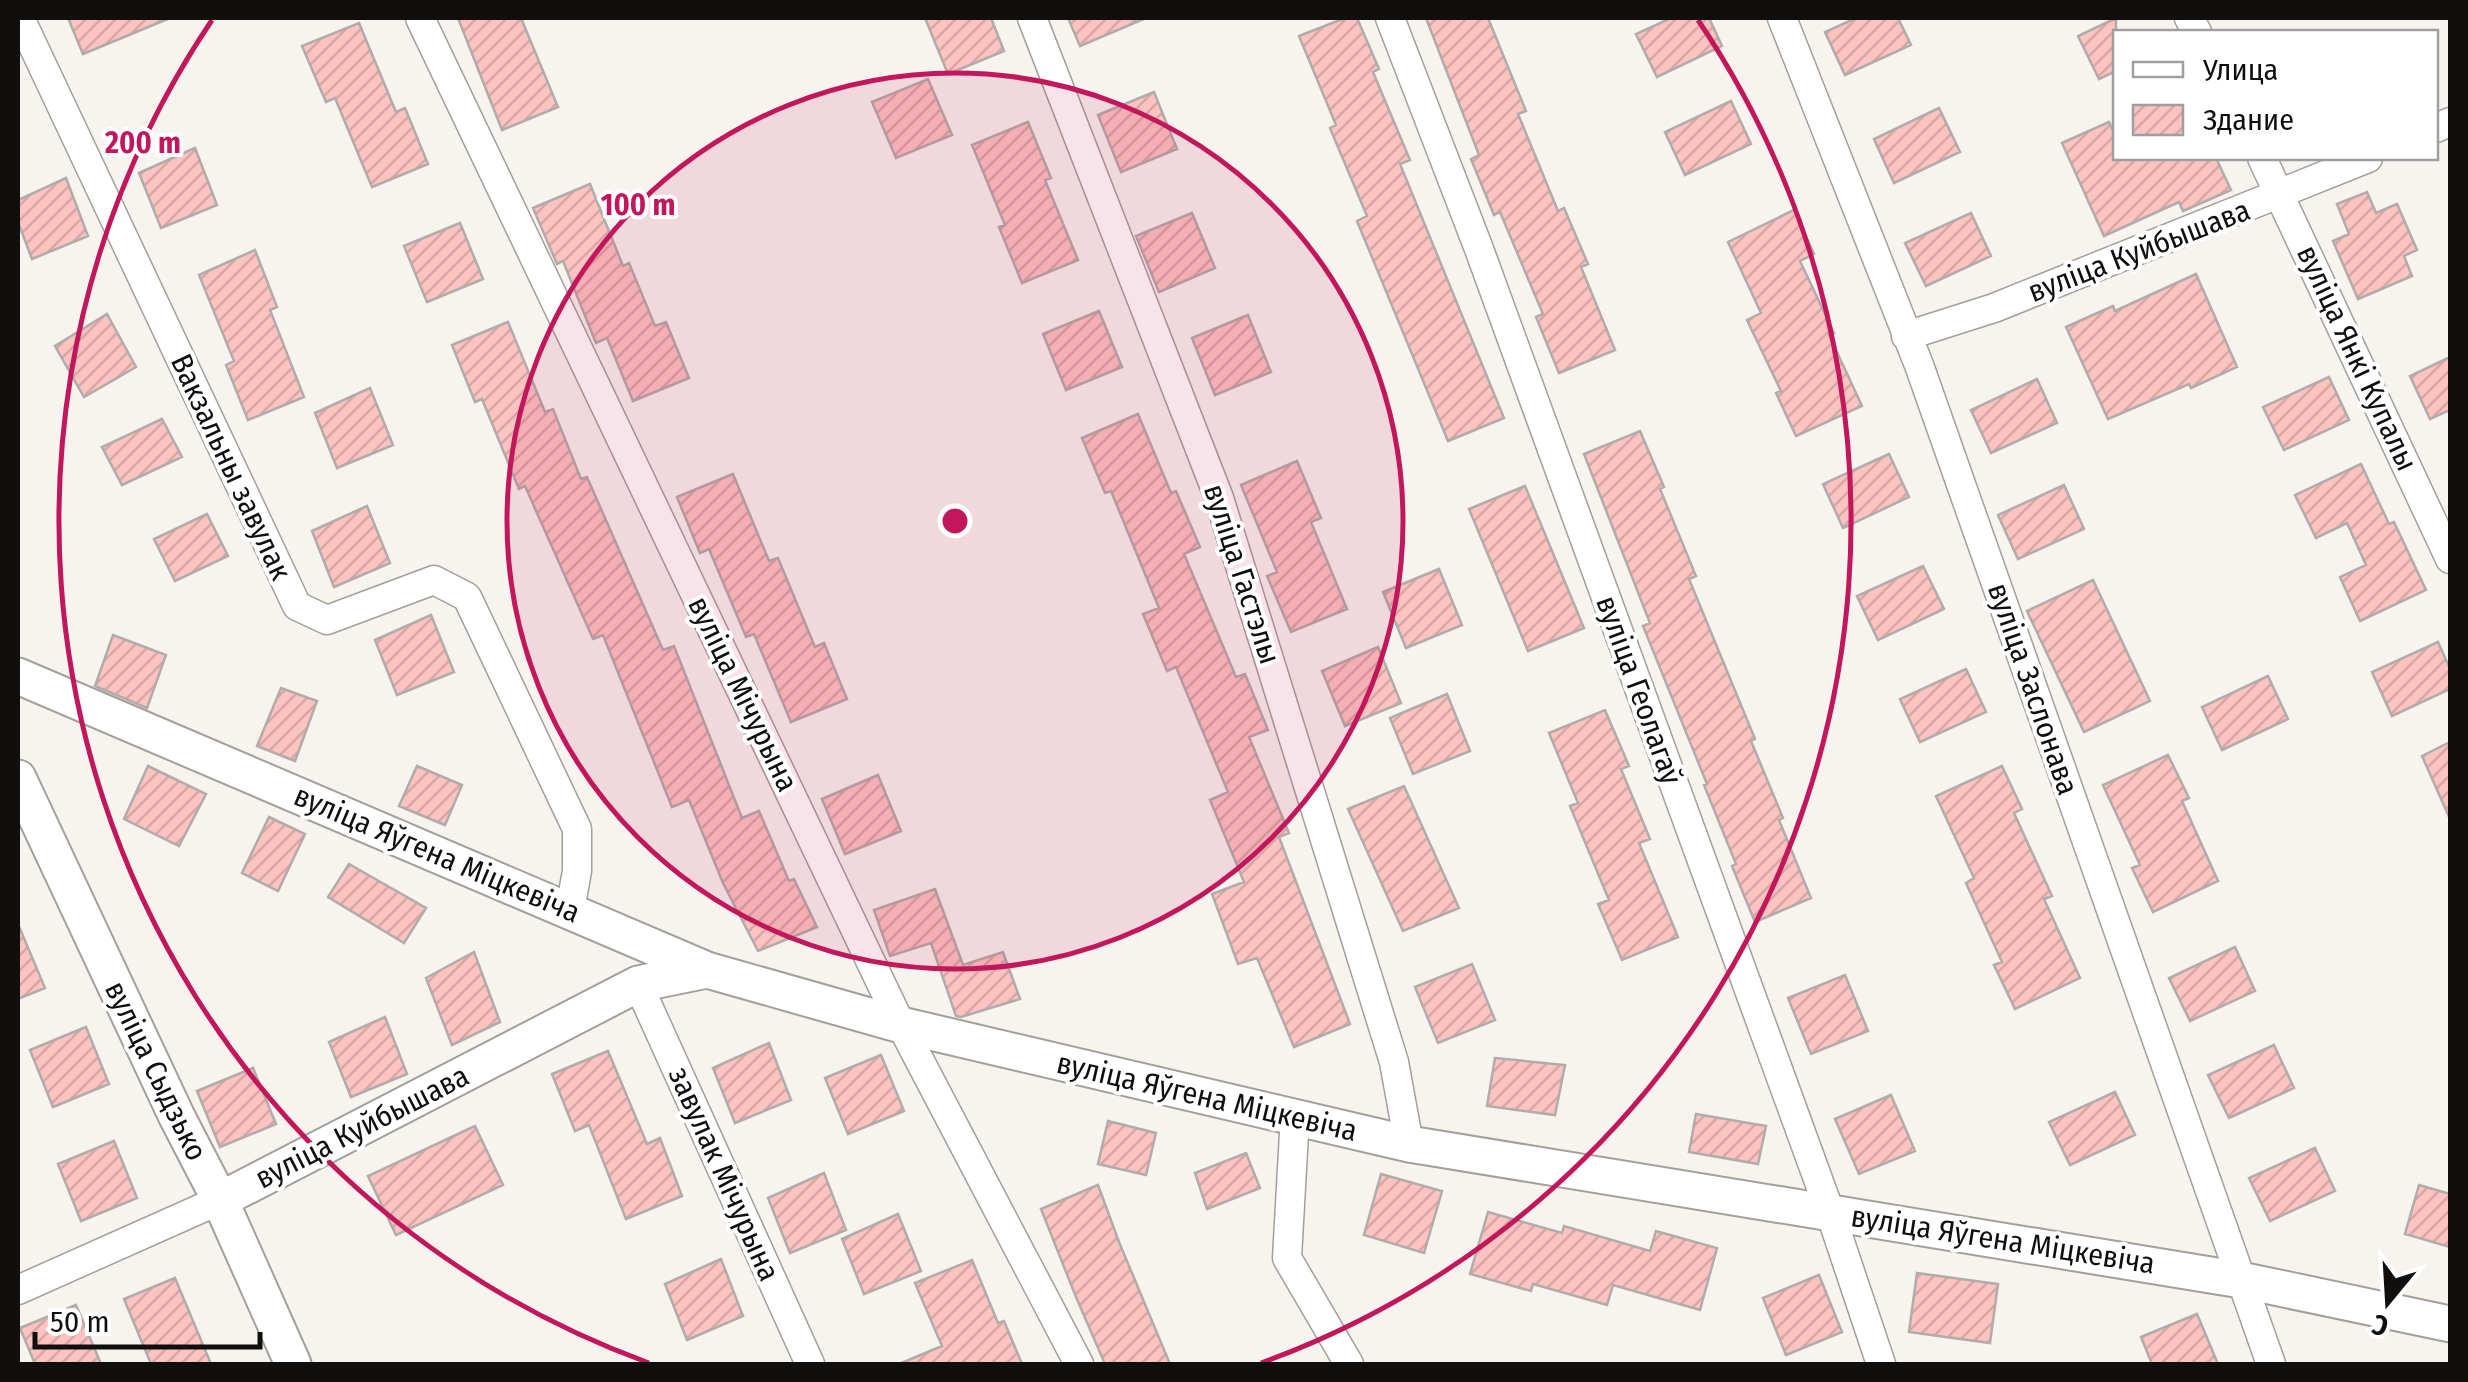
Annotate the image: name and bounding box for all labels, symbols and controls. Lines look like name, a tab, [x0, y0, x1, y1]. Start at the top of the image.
legend	[2113, 30, 2438, 160]
text: Улица	[2202, 52, 2278, 88]
text: Здание	[2203, 102, 2294, 138]
text: 200 m	[104, 125, 181, 161]
text: 100 m	[601, 187, 675, 223]
street label: вуліца Куйбышава	[2023, 192, 2255, 310]
street label: вуліца Янкі Купалы	[2289, 240, 2425, 476]
street label: Вакзальны завулак	[163, 348, 299, 586]
street label: вуліца Гастэлы	[1196, 479, 1288, 669]
centre of rings	[937, 503, 973, 539]
street label: вуліца Заслонава	[1980, 578, 2086, 800]
street label: вуліца Мічурына	[680, 591, 806, 797]
street label: вуліца Геолагаў	[1588, 591, 1690, 790]
street label: вуліца Яўгена Міцкевіча	[289, 777, 585, 931]
street label: вуліца Сыдзько	[97, 975, 215, 1167]
street label: вуліца Яўгена Міцкевіча	[1053, 1045, 1361, 1149]
street label: вуліца Куйбышава	[249, 1058, 475, 1196]
street label: завулак Мічурына	[661, 1061, 787, 1287]
street label: вуліца Яўгена Міцкевіча	[1849, 1198, 2157, 1282]
north arrow	[2338, 1252, 2438, 1352]
scale bar	[35, 1287, 260, 1349]
text: 50 m	[50, 1304, 110, 1340]
text: С	[2368, 1307, 2393, 1343]

